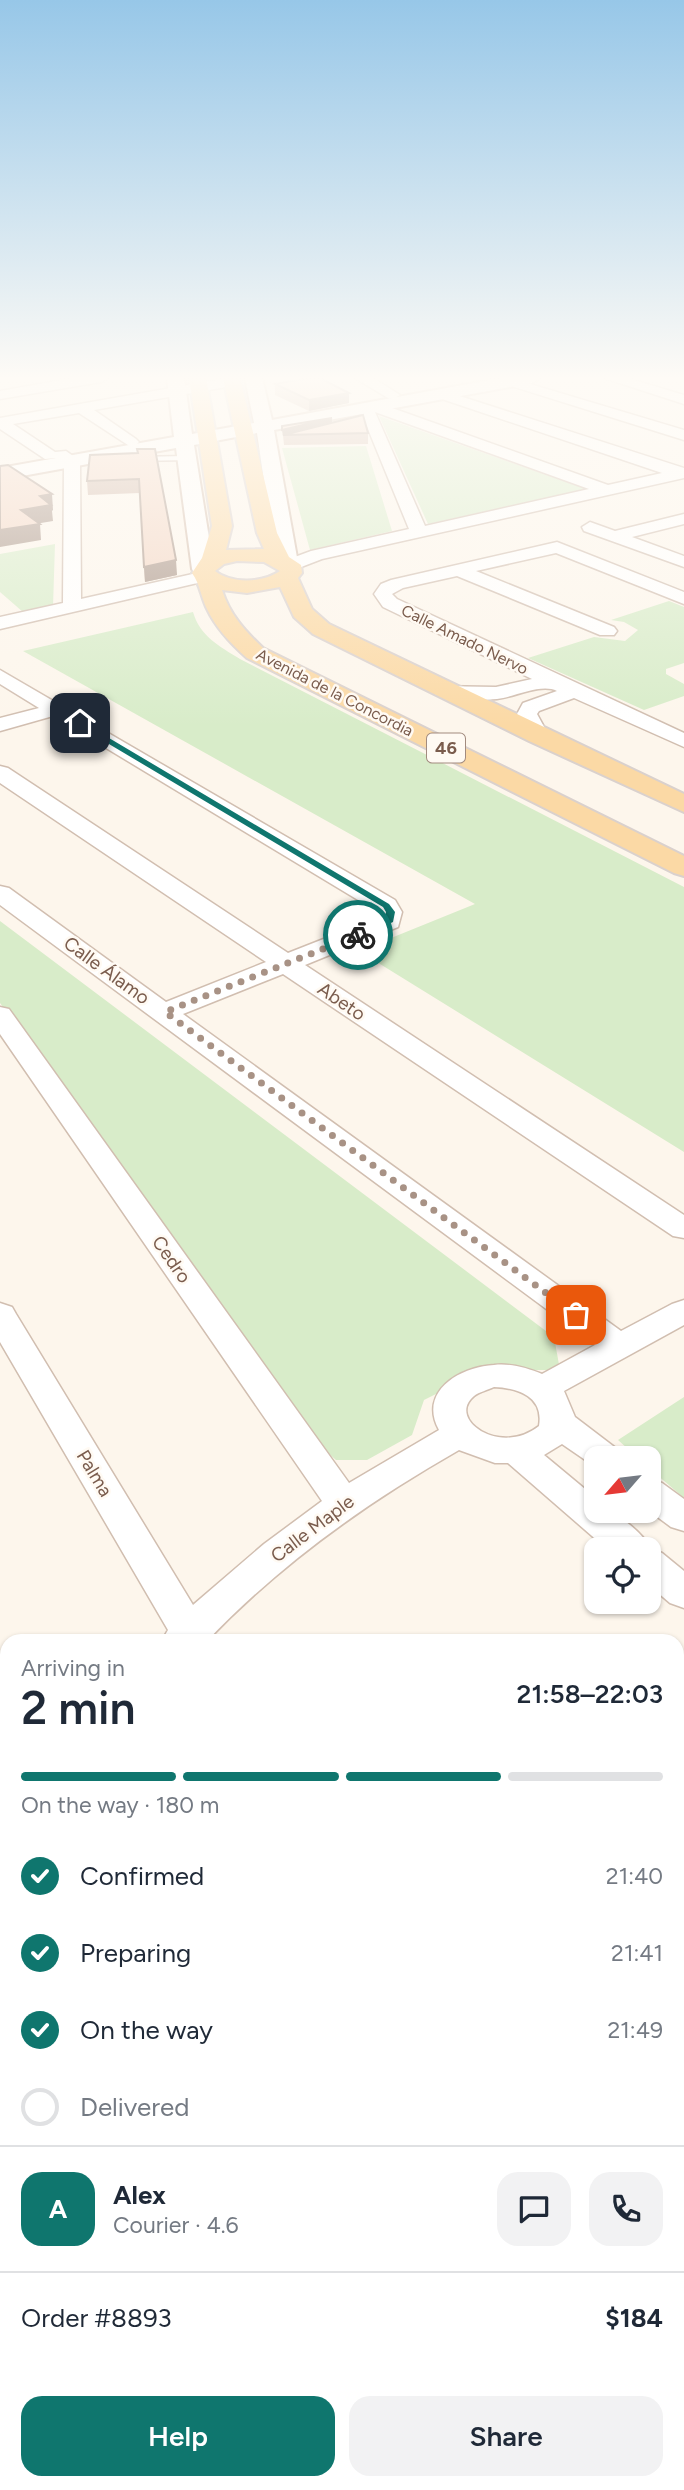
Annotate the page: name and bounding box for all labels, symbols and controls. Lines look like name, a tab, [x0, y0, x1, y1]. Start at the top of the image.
street label: Calle Amado Nervo	[398, 601, 531, 678]
street label: Avenida de la Concordia	[253, 645, 416, 740]
pin	[50, 693, 110, 753]
icon: home	[61, 704, 99, 742]
road number: 46	[427, 734, 465, 762]
courier	[323, 900, 393, 970]
icon: bike	[339, 916, 377, 954]
street label: Calle Álamo	[59, 931, 154, 1009]
street label: Abeto	[314, 977, 370, 1026]
street label: Cedro	[147, 1231, 196, 1287]
pin	[546, 1285, 606, 1345]
icon: bag	[557, 1296, 595, 1334]
street label: Palma	[72, 1446, 117, 1501]
north arrow	[584, 1446, 662, 1522]
map controls	[584, 1446, 661, 1614]
street label: Calle Maple	[266, 1490, 359, 1567]
button: locate	[584, 1537, 661, 1614]
text: Arriving in	[21, 1654, 125, 1682]
text: 21:58–22:03	[517, 1678, 663, 1710]
text: 2 min	[21, 1680, 136, 1736]
text: On the way · 180 m	[21, 1791, 219, 1819]
icon: check	[21, 1857, 59, 1895]
text: Confirmed	[80, 1860, 204, 1892]
text: 21:40	[606, 1862, 663, 1890]
icon: check	[21, 1934, 59, 1972]
text: Preparing	[80, 1937, 191, 1969]
text: 21:41	[611, 1939, 663, 1967]
icon: check	[21, 2011, 59, 2049]
text: On the way	[80, 2014, 213, 2046]
text: 21:49	[608, 2016, 663, 2044]
text: Delivered	[80, 2091, 189, 2123]
button: chat	[497, 2172, 571, 2246]
button: phone	[589, 2172, 663, 2246]
text: Alex	[113, 2179, 166, 2211]
text: A	[49, 2193, 67, 2225]
text: Courier · 4.6	[113, 2211, 239, 2239]
text: Order #8893	[21, 2302, 172, 2334]
text: $184	[605, 2302, 663, 2334]
button: Help	[21, 2396, 335, 2476]
button: Share	[349, 2396, 663, 2476]

